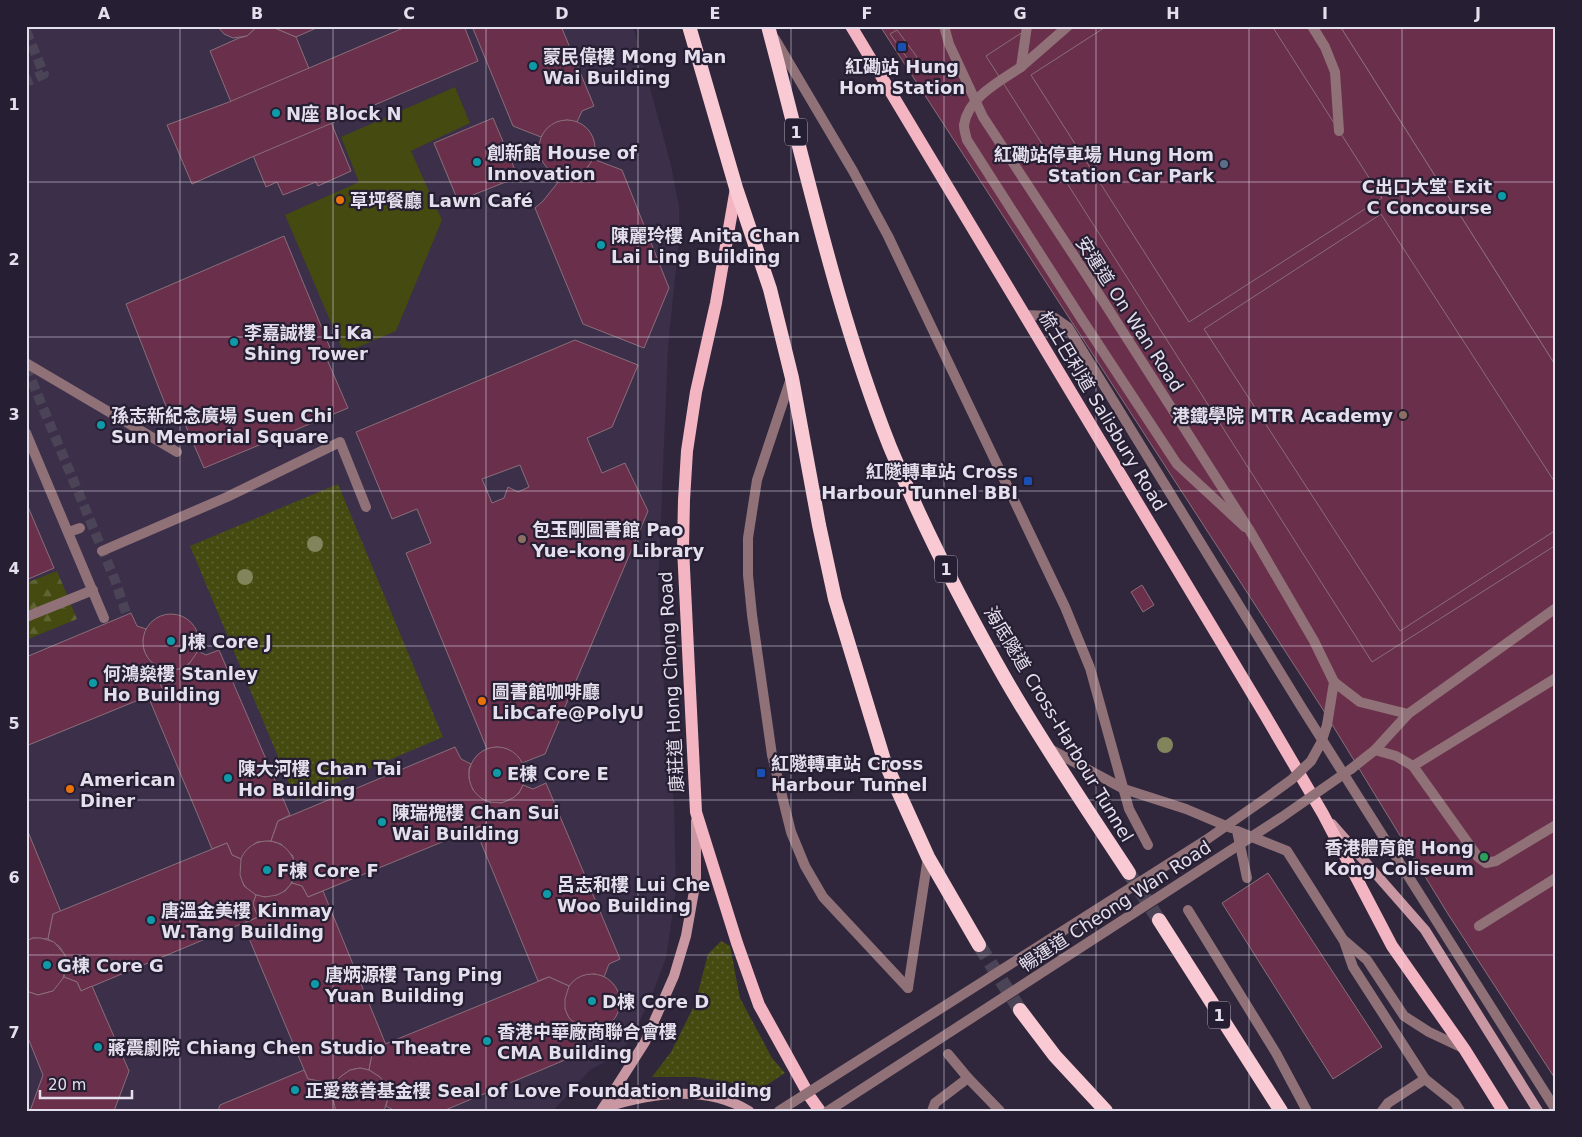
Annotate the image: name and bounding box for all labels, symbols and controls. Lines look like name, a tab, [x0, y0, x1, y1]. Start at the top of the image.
text: A	[98, 4, 111, 23]
text: B	[251, 4, 263, 23]
text: C	[403, 4, 415, 23]
text: D	[555, 4, 569, 23]
text: E	[710, 4, 720, 23]
text: F	[862, 4, 872, 23]
text: G	[1013, 4, 1027, 23]
text: H	[1166, 4, 1180, 23]
text: I	[1322, 4, 1328, 23]
text: J	[1474, 4, 1481, 23]
marker: 紅磡站 Hung Hom Station	[896, 41, 908, 53]
place label: 蒙民偉樓 Mong Man Wai Building	[543, 46, 726, 88]
place label: 紅磡站 Hung Hom Station	[839, 56, 965, 98]
marker: 蒙民偉樓 Mong Man Wai Building	[527, 60, 539, 72]
text: 1	[8, 95, 20, 114]
place label: N座 Block N	[286, 103, 402, 124]
marker: N座 Block N	[270, 107, 282, 119]
road number: 1	[785, 118, 807, 146]
place label: 創新館 House of Innovation	[487, 142, 637, 184]
place label: 紅磡站停車場 Hung Hom Station Car Park	[994, 144, 1215, 186]
marker: 創新館 House of Innovation	[471, 156, 483, 168]
marker: 紅磡站停車場 Hung Hom Station Car Park	[1218, 158, 1230, 170]
place label: C出口大堂 Exit C Concourse	[1362, 176, 1492, 218]
place label: 草坪餐廳 Lawn Café	[350, 190, 533, 211]
marker: C出口大堂 Exit C Concourse	[1496, 190, 1508, 202]
marker: 草坪餐廳 Lawn Café	[334, 194, 346, 206]
place label: 陳麗玲樓 Anita Chan Lai Ling Building	[611, 225, 800, 267]
street label: 安運道 On Wan Road	[1072, 232, 1188, 396]
marker: 陳麗玲樓 Anita Chan Lai Ling Building	[595, 239, 607, 251]
text: 2	[8, 250, 20, 269]
street label: 梳士巴利道 Salisbury Road	[1035, 307, 1171, 515]
place label: 李嘉誠樓 Li Ka Shing Tower	[244, 322, 372, 364]
marker: 李嘉誠樓 Li Ka Shing Tower	[228, 336, 240, 348]
text: 3	[8, 405, 20, 424]
place label: 孫志新紀念廣場 Suen Chi Sun Memorial Square	[111, 405, 333, 447]
place label: 港鐵學院 MTR Academy	[1172, 405, 1393, 426]
marker: 港鐵學院 MTR Academy	[1397, 409, 1409, 421]
marker: 孫志新紀念廣場 Suen Chi Sun Memorial Square	[95, 419, 107, 431]
place label: 紅隧轉車站 Cross Harbour Tunnel BBI	[821, 461, 1018, 503]
marker: 紅隧轉車站 Cross Harbour Tunnel BBI	[1022, 475, 1034, 487]
place label: 包玉剛圖書館 Pao Yue-kong Library	[531, 519, 704, 561]
marker: 包玉剛圖書館 Pao Yue-kong Library	[516, 533, 528, 545]
road number: 1	[935, 556, 957, 582]
text: 4	[8, 559, 20, 578]
street label: 康莊道 Hong Chong Road	[655, 571, 687, 793]
street label: 海底隧道 Cross-Harbour Tunnel	[980, 602, 1138, 846]
place label: J棟 Core J	[179, 631, 272, 652]
marker: J棟 Core J	[165, 635, 177, 647]
place label: 何鴻燊樓 Stanley Ho Building	[103, 663, 258, 705]
marker: 何鴻燊樓 Stanley Ho Building	[87, 677, 99, 689]
place label: 圖書館咖啡廳 LibCafe@PolyU	[492, 681, 644, 723]
marker: 圖書館咖啡廳 LibCafe@PolyU	[476, 695, 488, 707]
text: 5	[8, 714, 20, 733]
place label: 紅隧轉車站 Cross Harbour Tunnel	[771, 753, 927, 795]
place label: 陳大河樓 Chan Tai Ho Building	[238, 758, 402, 800]
place label: E棟 Core E	[507, 763, 609, 784]
marker: E棟 Core E	[491, 767, 503, 779]
marker: 紅隧轉車站 Cross Harbour Tunnel	[755, 767, 767, 779]
place label: American Diner	[80, 769, 176, 811]
marker: 陳大河樓 Chan Tai Ho Building	[222, 772, 234, 784]
marker: American Diner	[64, 783, 76, 795]
place label: 陳瑞槐樓 Chan Sui Wai Building	[392, 802, 559, 844]
marker: 陳瑞槐樓 Chan Sui Wai Building	[376, 816, 388, 828]
street label: 暢運道 Cheong Wan Road	[1015, 836, 1215, 976]
place label: 香港體育館 Hong Kong Coliseum	[1324, 837, 1474, 879]
marker: 香港體育館 Hong Kong Coliseum	[1478, 851, 1490, 863]
place label: F棟 Core F	[277, 860, 379, 881]
marker: F棟 Core F	[261, 864, 273, 876]
text: 6	[8, 868, 20, 887]
place label: 呂志和樓 Lui Che Woo Building	[557, 874, 710, 916]
marker: 呂志和樓 Lui Che Woo Building	[541, 888, 553, 900]
place label: 唐溫金美樓 Kinmay W.Tang Building	[161, 900, 333, 942]
marker: 唐溫金美樓 Kinmay W.Tang Building	[145, 914, 157, 926]
place label: G棟 Core G	[57, 955, 164, 976]
marker: G棟 Core G	[41, 959, 53, 971]
place label: 唐炳源樓 Tang Ping Yuan Building	[324, 964, 502, 1006]
marker: 唐炳源樓 Tang Ping Yuan Building	[309, 978, 321, 990]
place label: D棟 Core D	[602, 991, 709, 1012]
marker: D棟 Core D	[586, 995, 598, 1007]
road number: 1	[1208, 1002, 1230, 1028]
place label: 香港中華廠商聯合會樓 CMA Building	[497, 1021, 677, 1063]
text: 7	[8, 1023, 20, 1042]
marker: 香港中華廠商聯合會樓 CMA Building	[481, 1035, 493, 1047]
place label: 蔣震劇院 Chiang Chen Studio Theatre	[108, 1037, 471, 1058]
marker: 蔣震劇院 Chiang Chen Studio Theatre	[92, 1041, 104, 1053]
scale bar	[40, 1067, 132, 1099]
text: 20 m	[48, 1076, 86, 1094]
place label: 正愛慈善基金樓 Seal of Love Foundation Building	[305, 1080, 772, 1101]
marker: 正愛慈善基金樓 Seal of Love Foundation Building	[289, 1084, 301, 1096]

